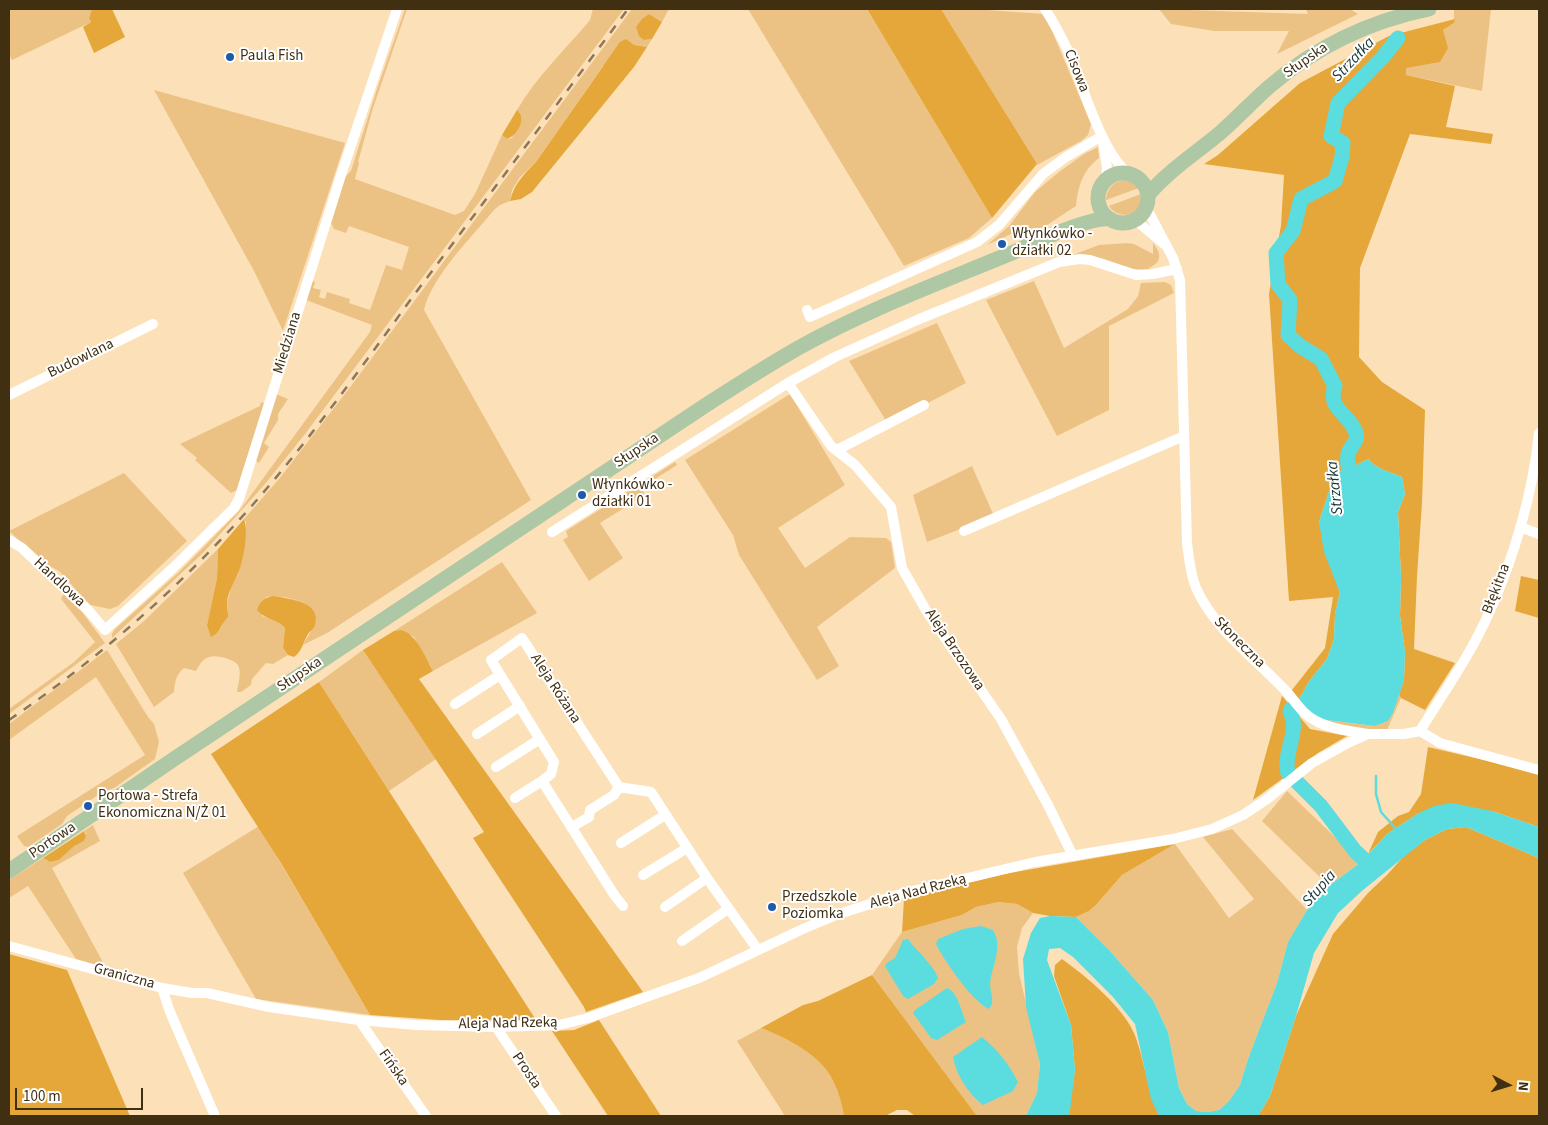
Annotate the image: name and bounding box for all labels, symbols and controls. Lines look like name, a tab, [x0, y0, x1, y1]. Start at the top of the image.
water label: Strzałka	[1329, 34, 1379, 86]
street label: Słupska	[1280, 39, 1332, 83]
street label: Cisowa	[1059, 47, 1093, 95]
place label: Paula Fish	[240, 48, 304, 66]
marker: Paula Fish	[224, 51, 236, 63]
place label: Włynkówko - działki 02	[1012, 226, 1092, 261]
marker: Włynkówko - działki 02	[996, 238, 1008, 250]
street label: Miedziana	[270, 310, 306, 376]
street label: Budowlana	[45, 335, 117, 383]
street label: Słupska	[611, 430, 663, 472]
water label: Strzałka	[1324, 460, 1348, 516]
place label: Włynkówko - działki 01	[592, 477, 672, 512]
marker: Włynkówko - działki 01	[576, 489, 588, 501]
street label: Handlowa	[29, 555, 89, 611]
street label: Błękitna	[1479, 561, 1515, 617]
street label: Aleja Brzozowa	[920, 606, 988, 694]
street label: Słoneczna	[1210, 614, 1268, 672]
street label: Aleja Różana	[526, 651, 584, 727]
street label: Słupska	[274, 654, 326, 696]
place label: Portowa - Strefa Ekonomiczna N/Ż 01	[98, 788, 227, 823]
marker: Portowa - Strefa Ekonomiczna N/Ż 01	[82, 800, 94, 812]
street label: Portowa	[26, 819, 80, 863]
water label: Słupia	[1299, 867, 1341, 911]
street label: Aleja Nad Rzeką	[868, 870, 968, 914]
place label: Przedszkole Poziomka	[782, 889, 857, 924]
marker: Przedszkole Poziomka	[766, 901, 778, 913]
street label: Graniczna	[91, 960, 157, 994]
street label: Aleja Nad Rzeką	[458, 1014, 558, 1034]
street label: Fińska	[374, 1046, 412, 1090]
street label: Prosta	[507, 1049, 545, 1093]
north arrow	[1483, 1060, 1533, 1110]
scale bar	[18, 1078, 145, 1110]
text: N	[1513, 1081, 1533, 1092]
text: 100 m	[23, 1086, 61, 1107]

